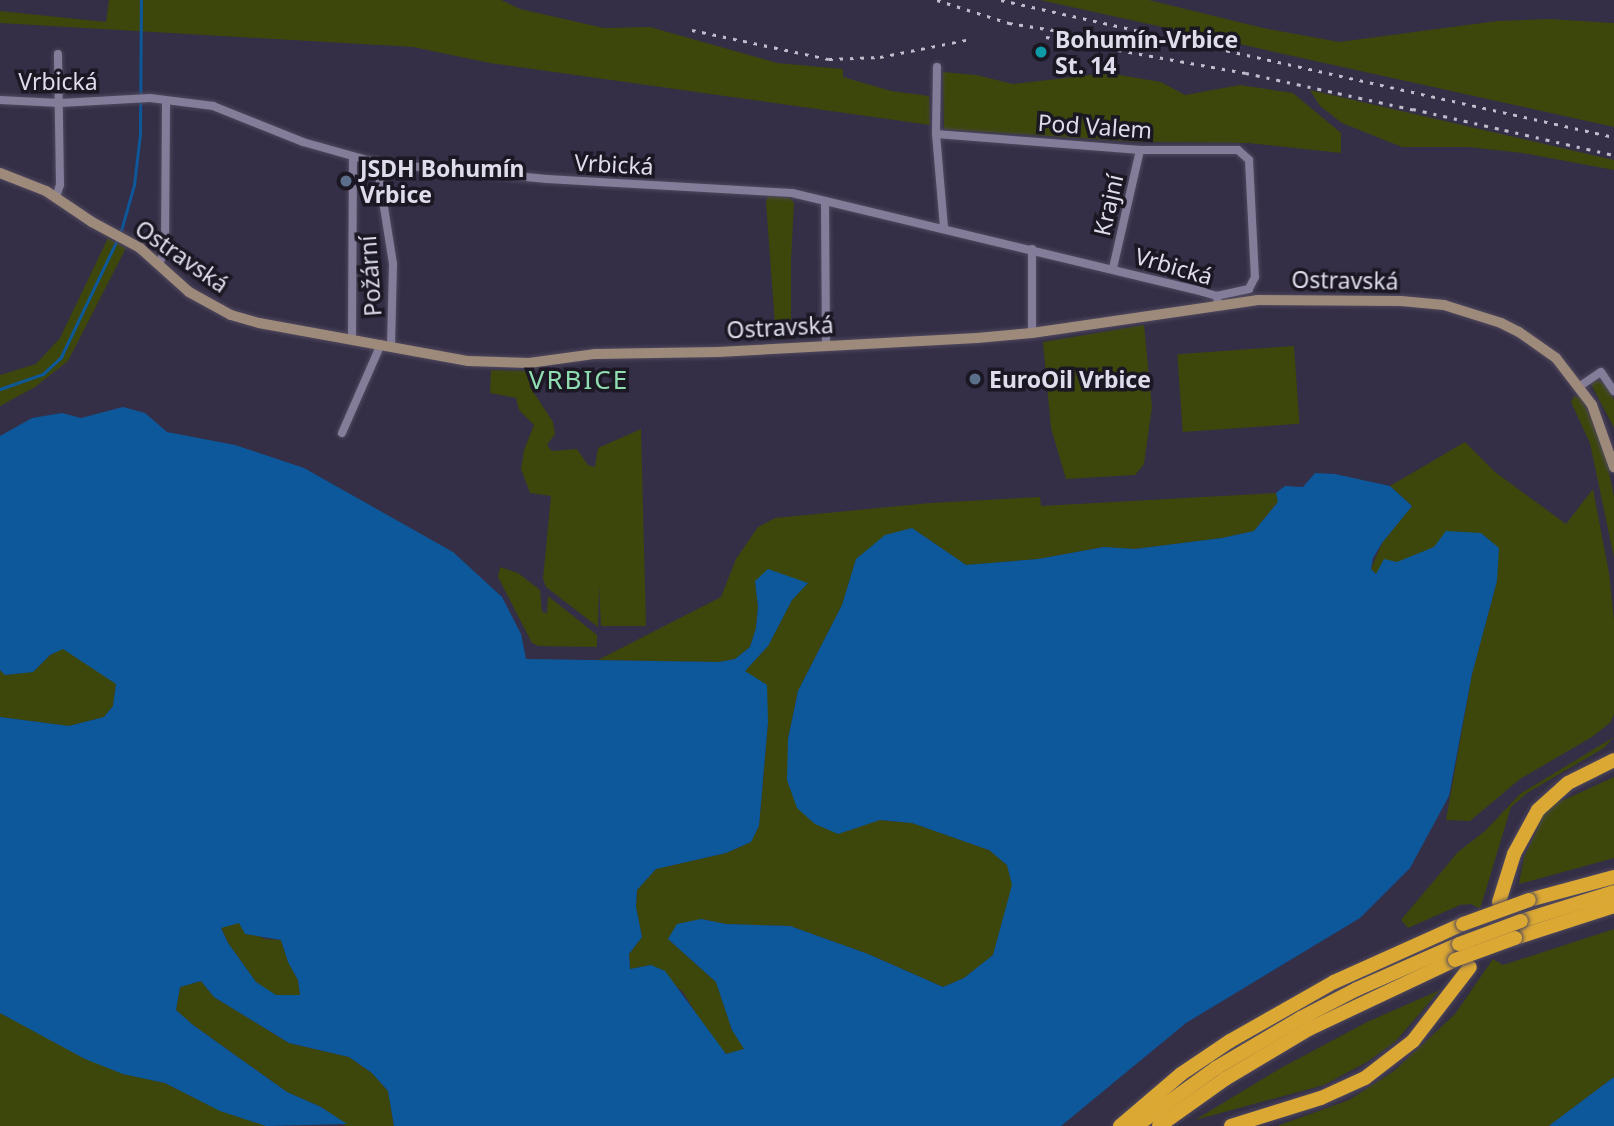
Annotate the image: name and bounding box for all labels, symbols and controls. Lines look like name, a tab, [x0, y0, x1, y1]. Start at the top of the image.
place label: Bohumín-Vrbice St. 14	[1055, 25, 1238, 79]
marker: Bohumín-Vrbice St. 14	[1033, 44, 1049, 60]
street label: Vrbická	[18, 67, 98, 95]
street label: Pod Valem	[1037, 108, 1153, 144]
street label: Vrbická	[574, 148, 654, 180]
place label: JSDH Bohumín Vrbice	[360, 154, 525, 208]
street label: Krajní	[1088, 172, 1128, 238]
marker: JSDH Bohumín Vrbice	[338, 173, 354, 189]
street label: Ostravská	[130, 214, 234, 298]
street label: Požární	[353, 235, 387, 317]
street label: Vrbická	[1132, 242, 1216, 290]
street label: Ostravská	[1291, 265, 1399, 295]
street label: Ostravská	[726, 310, 834, 344]
district label: VRBICE	[530, 364, 628, 396]
place label: EuroOil Vrbice	[989, 365, 1151, 393]
marker: EuroOil Vrbice	[967, 371, 983, 387]

